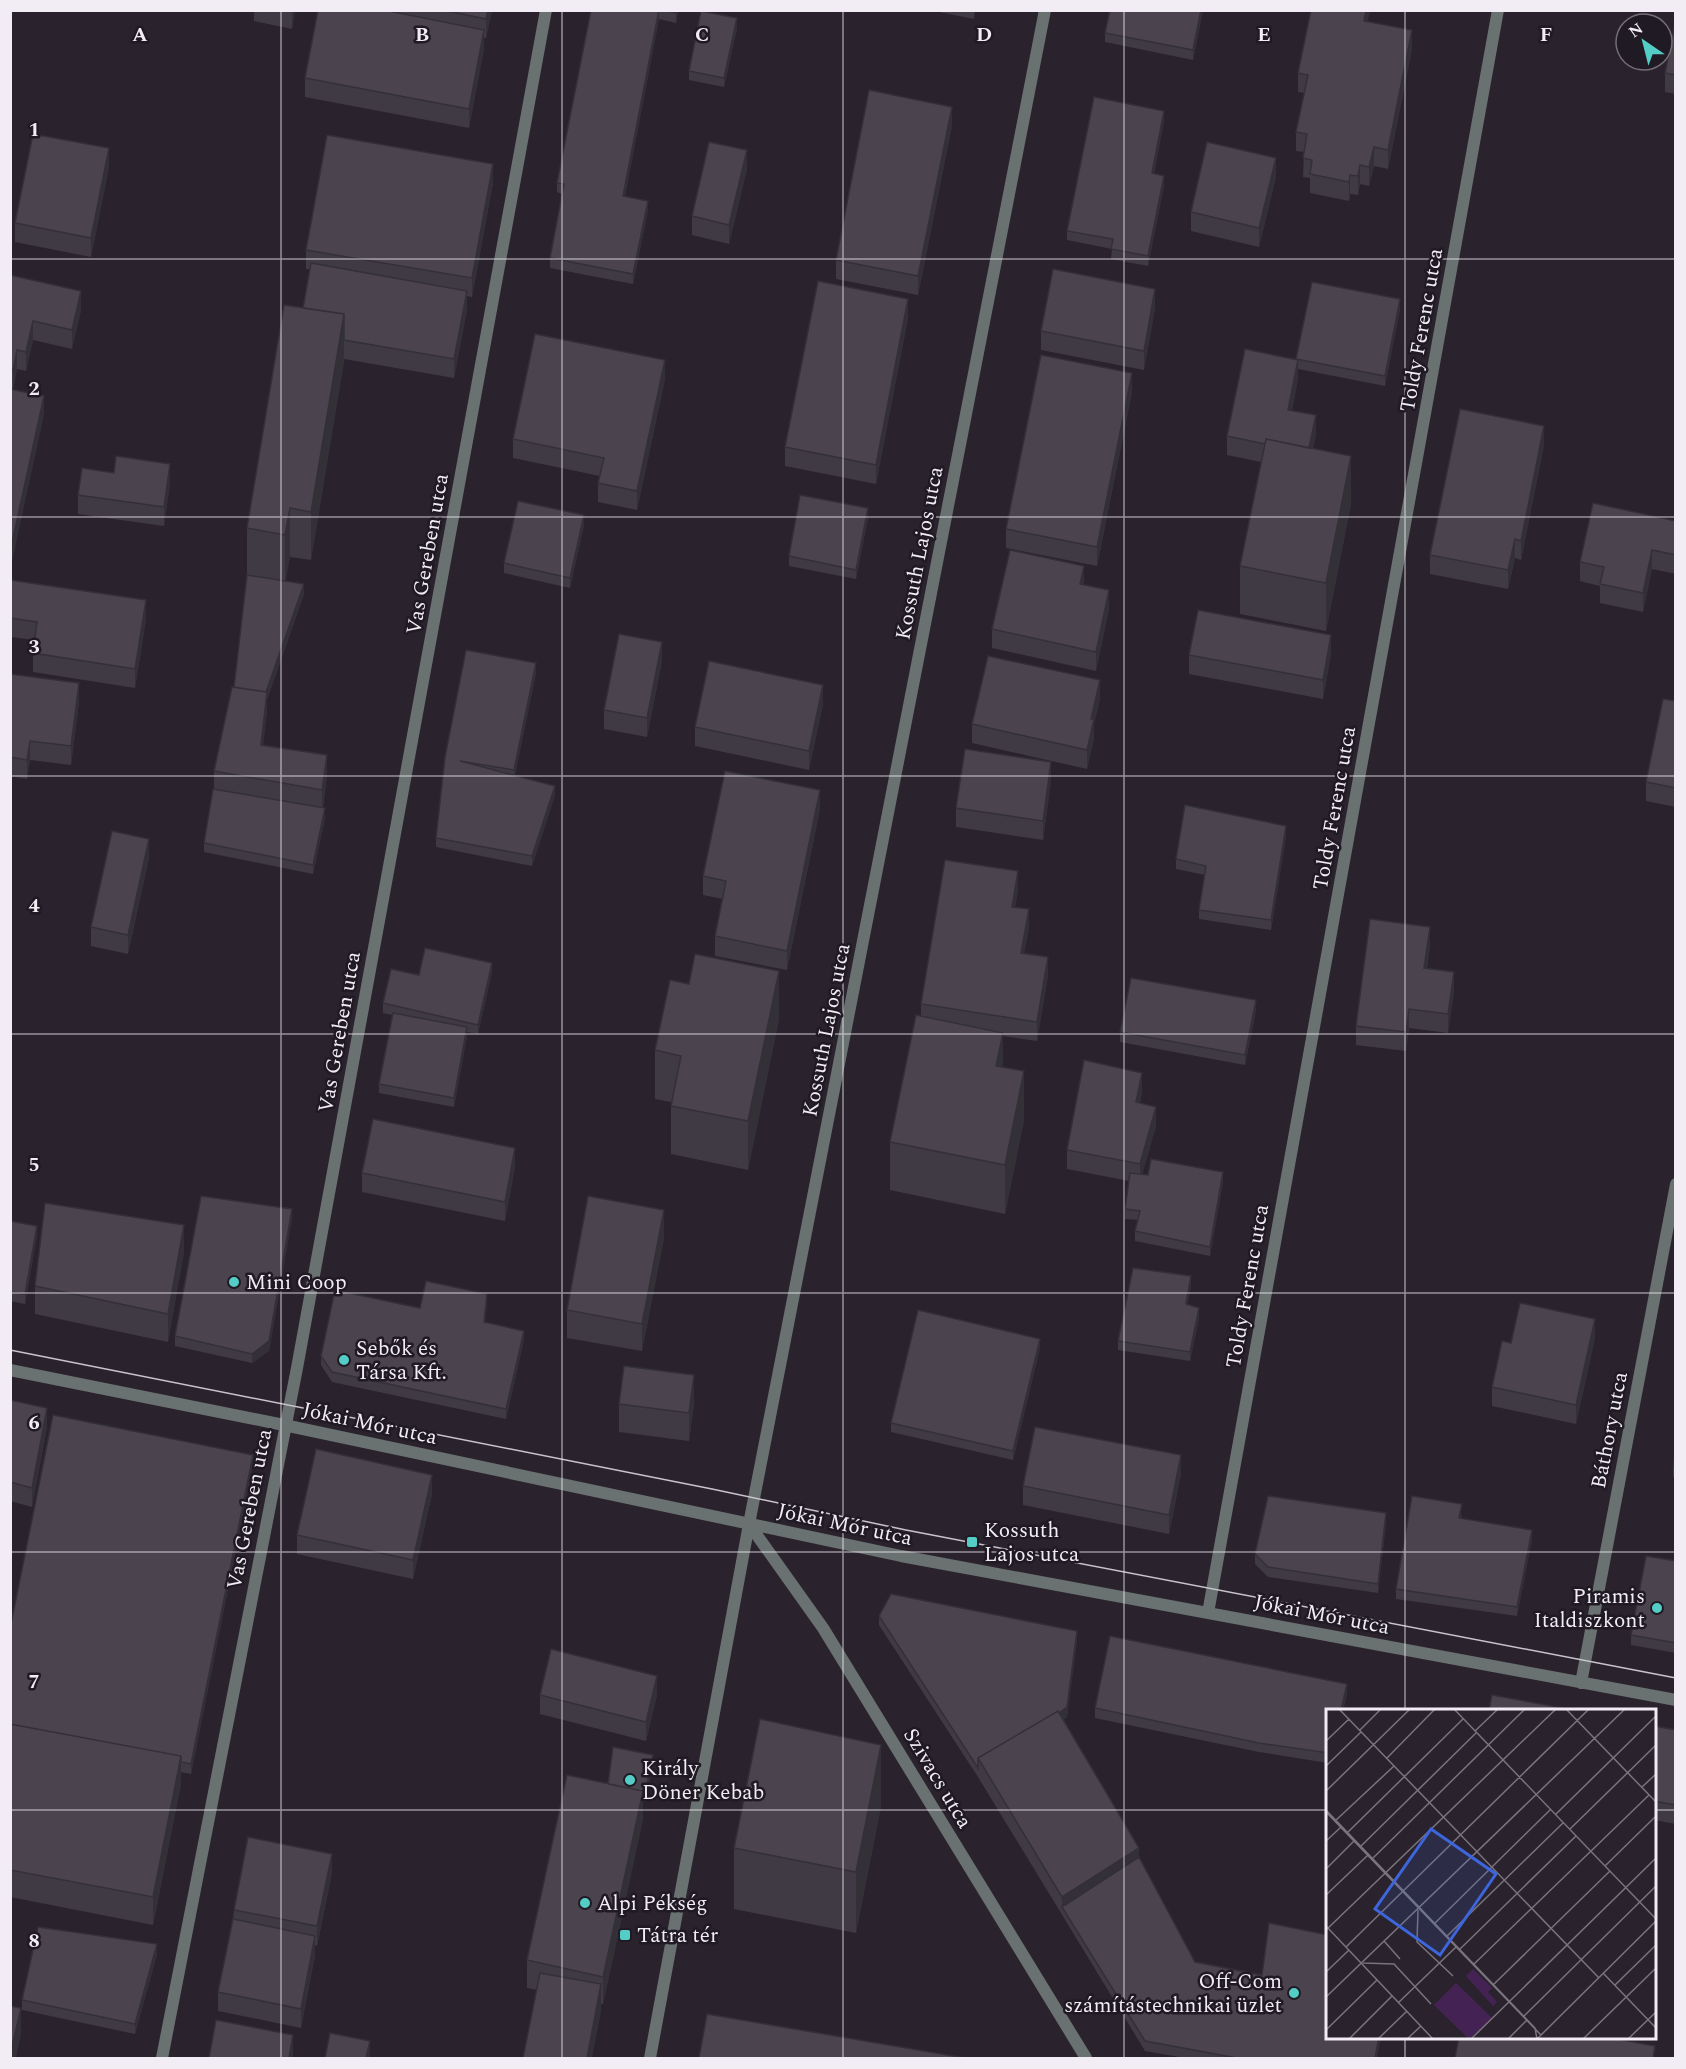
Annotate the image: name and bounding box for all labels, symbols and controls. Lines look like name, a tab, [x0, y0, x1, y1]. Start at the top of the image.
north arrow	[1614, 12, 1674, 72]
text: N	[1624, 17, 1648, 44]
text: A	[132, 20, 148, 50]
text: B	[415, 20, 429, 50]
text: C	[695, 20, 709, 50]
text: D	[976, 20, 992, 50]
text: E	[1257, 20, 1271, 50]
text: F	[1540, 20, 1552, 50]
text: 1	[28, 115, 40, 145]
street label: Toldy Ferenc utca	[1392, 245, 1452, 415]
text: 2	[28, 374, 40, 404]
street label: Kossuth Lajos utca	[887, 463, 953, 643]
street label: Vas Gereben utca	[398, 470, 458, 637]
text: 3	[28, 632, 40, 662]
street label: Toldy Ferenc utca	[1305, 723, 1365, 893]
text: 4	[28, 891, 40, 921]
street label: Kossuth Lajos utca	[794, 940, 860, 1120]
street label: Vas Gereben utca	[310, 948, 370, 1115]
text: 5	[28, 1150, 40, 1180]
street label: Toldy Ferenc utca	[1218, 1201, 1278, 1371]
place label: Mini Coop	[246, 1267, 347, 1299]
marker: Mini Coop	[227, 1275, 241, 1289]
place label: Sebők és Társa Kft.	[356, 1333, 447, 1389]
marker: Sebők és Társa Kft.	[337, 1353, 351, 1367]
street label: Báthory utca	[1583, 1368, 1637, 1491]
street label: Jókai Mór utca	[299, 1394, 441, 1454]
text: 6	[28, 1408, 40, 1438]
street label: Vas Gereben utca	[219, 1425, 281, 1592]
street label: Jókai Mór utca	[774, 1495, 916, 1555]
place label: Kossuth Lajos utca	[984, 1515, 1080, 1571]
marker: Kossuth Lajos utca	[965, 1535, 979, 1549]
place label: Piramis Italdiszkont	[1534, 1581, 1645, 1637]
street label: Jókai Mór utca	[1251, 1586, 1393, 1644]
marker: Piramis Italdiszkont	[1650, 1601, 1664, 1615]
text: 7	[28, 1667, 40, 1697]
inset map	[1326, 1709, 1656, 2039]
street label: Szivacs utca	[894, 1722, 980, 1836]
place label: Király Döner Kebab	[642, 1753, 764, 1809]
marker: Király Döner Kebab	[623, 1773, 637, 1787]
place label: Alpi Pékség	[597, 1888, 708, 1920]
marker: Alpi Pékség	[578, 1896, 592, 1910]
place label: Tátra tér	[637, 1920, 718, 1952]
text: 8	[28, 1926, 40, 1956]
marker: Tátra tér	[618, 1928, 632, 1942]
place label: Off-Com számítástechnikai üzlet	[1064, 1966, 1282, 2022]
marker: Off-Com számítástechnikai üzlet	[1287, 1986, 1301, 2000]

